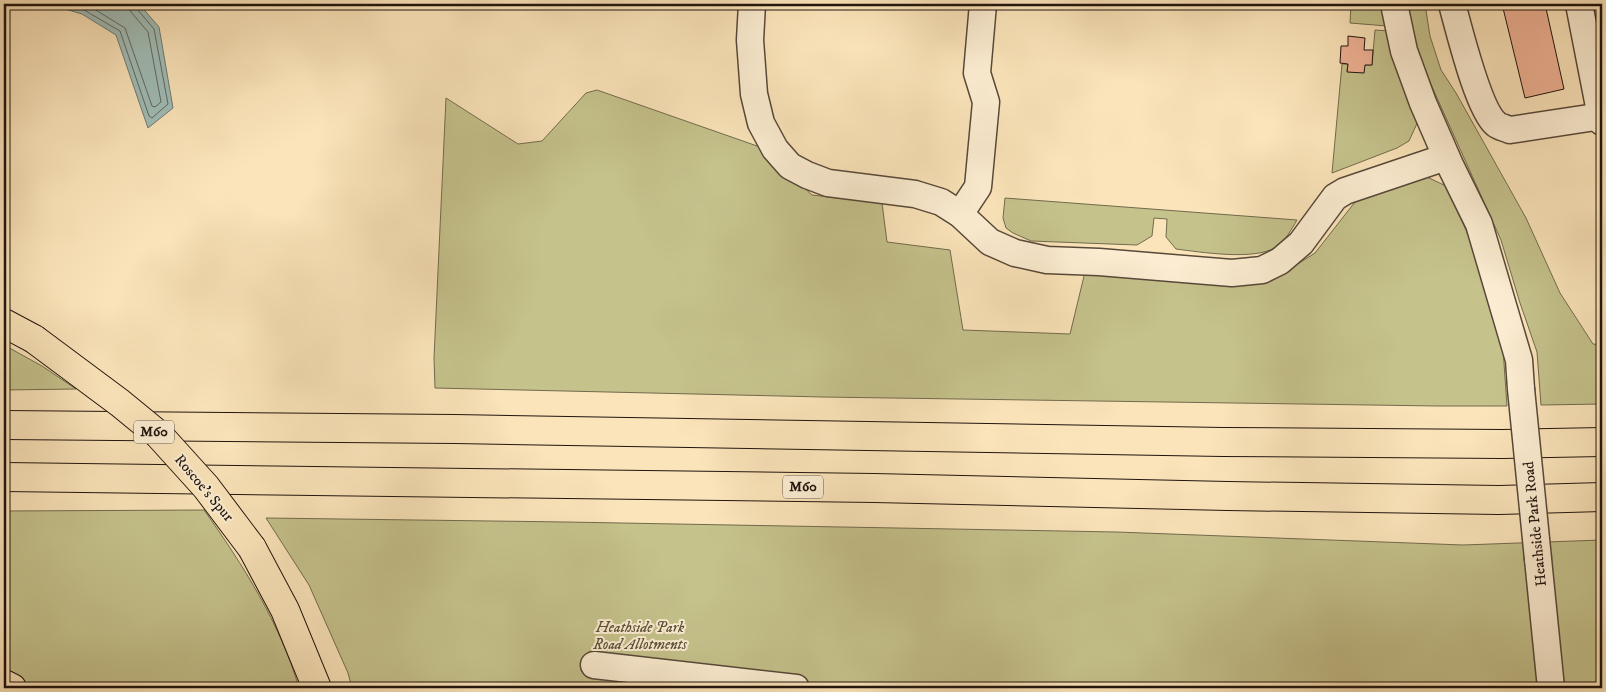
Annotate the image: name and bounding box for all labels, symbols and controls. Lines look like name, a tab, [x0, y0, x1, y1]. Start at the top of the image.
road number: M60	[134, 421, 174, 444]
street label: Roscoe's Spur	[170, 450, 238, 526]
street label: Heathside Park Road	[1519, 460, 1551, 588]
road number: M60	[783, 476, 823, 498]
park label: Heathside Park Road Allotments	[592, 618, 687, 654]

